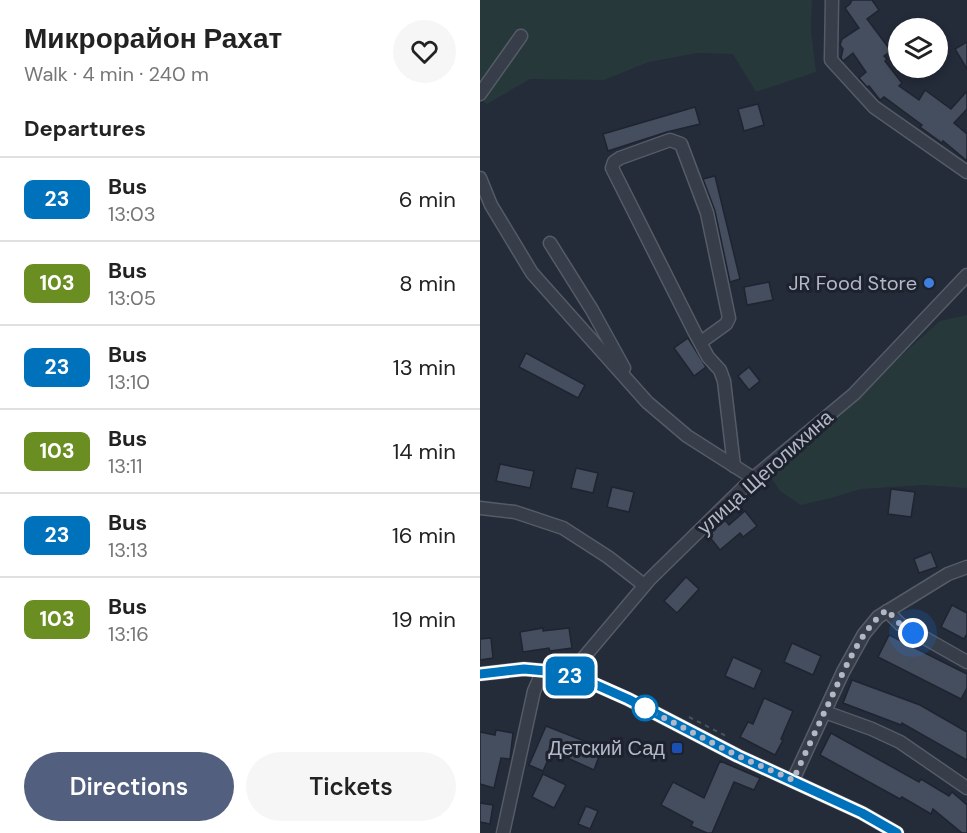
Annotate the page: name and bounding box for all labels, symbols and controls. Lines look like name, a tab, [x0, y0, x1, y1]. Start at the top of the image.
map controls	[888, 18, 948, 78]
button: layers	[888, 18, 948, 78]
text: Микрорайон Рахат	[24, 20, 282, 57]
button: heart	[393, 20, 456, 83]
text: Walk · 4 min · 240 m	[24, 61, 209, 87]
text: Departures	[24, 114, 146, 143]
text: Bus	[108, 172, 147, 201]
text: 23	[45, 185, 69, 213]
text: 6 min	[399, 185, 456, 214]
text: 13:03	[108, 201, 156, 227]
text: Bus	[108, 256, 147, 285]
text: 103	[39, 269, 75, 297]
text: 8 min	[399, 269, 456, 298]
place label: JR Food Store	[789, 270, 917, 296]
marker: JR Food Store	[922, 276, 936, 290]
text: 13:05	[108, 285, 156, 311]
text: Bus	[108, 340, 147, 369]
text: 23	[45, 353, 69, 381]
text: 13 min	[393, 353, 456, 382]
text: 13:10	[108, 369, 150, 395]
street label: улица Щеголихина	[692, 404, 839, 540]
text: Bus	[108, 424, 147, 453]
text: 103	[39, 437, 75, 465]
text: 14 min	[392, 437, 456, 466]
text: 13:11	[108, 453, 143, 479]
text: Bus	[108, 508, 147, 537]
text: 23	[45, 521, 69, 549]
text: 16 min	[392, 521, 456, 550]
text: 13:13	[108, 537, 148, 563]
text: Bus	[108, 592, 147, 621]
text: 103	[39, 605, 75, 633]
text: 19 min	[392, 605, 456, 634]
your location	[898, 618, 928, 648]
text: 13:16	[108, 621, 149, 647]
line badge: 23	[543, 656, 597, 696]
text: 23	[558, 662, 582, 690]
unlabelled marker	[632, 695, 658, 721]
place label: Детский Сад	[548, 735, 665, 761]
marker: Детский Сад	[670, 741, 684, 755]
button: Directions	[24, 752, 234, 821]
button: Tickets	[246, 752, 456, 821]

